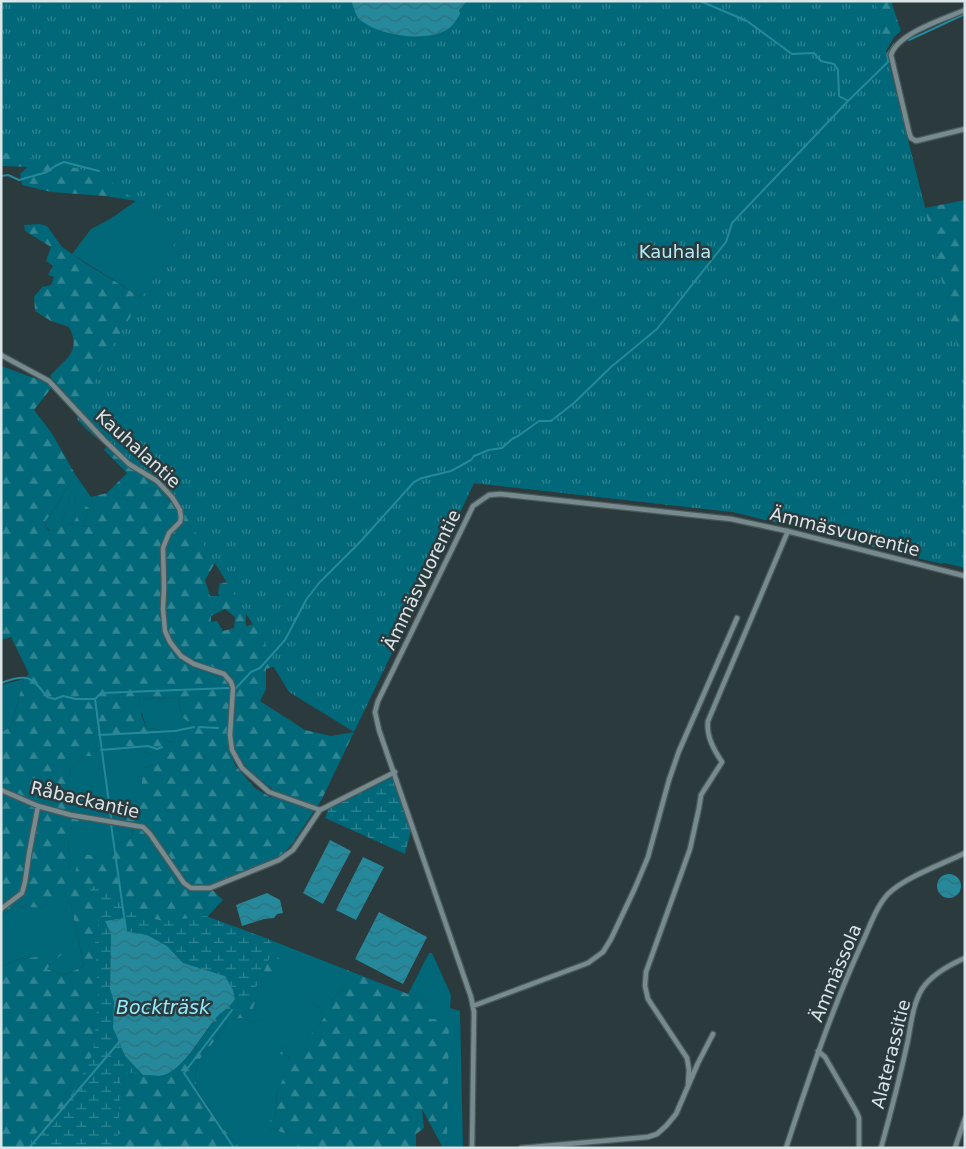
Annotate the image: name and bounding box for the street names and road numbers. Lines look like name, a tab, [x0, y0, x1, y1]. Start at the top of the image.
street label: Kauhalantie	[92, 405, 185, 492]
street label: Ämmäsvuorentie	[768, 503, 922, 560]
street label: Ämmäsvuorentie	[378, 506, 465, 653]
street label: Råbackantie	[29, 777, 142, 822]
street label: Ämmässola	[806, 921, 866, 1025]
street label: Alaterassitie	[867, 997, 914, 1111]

